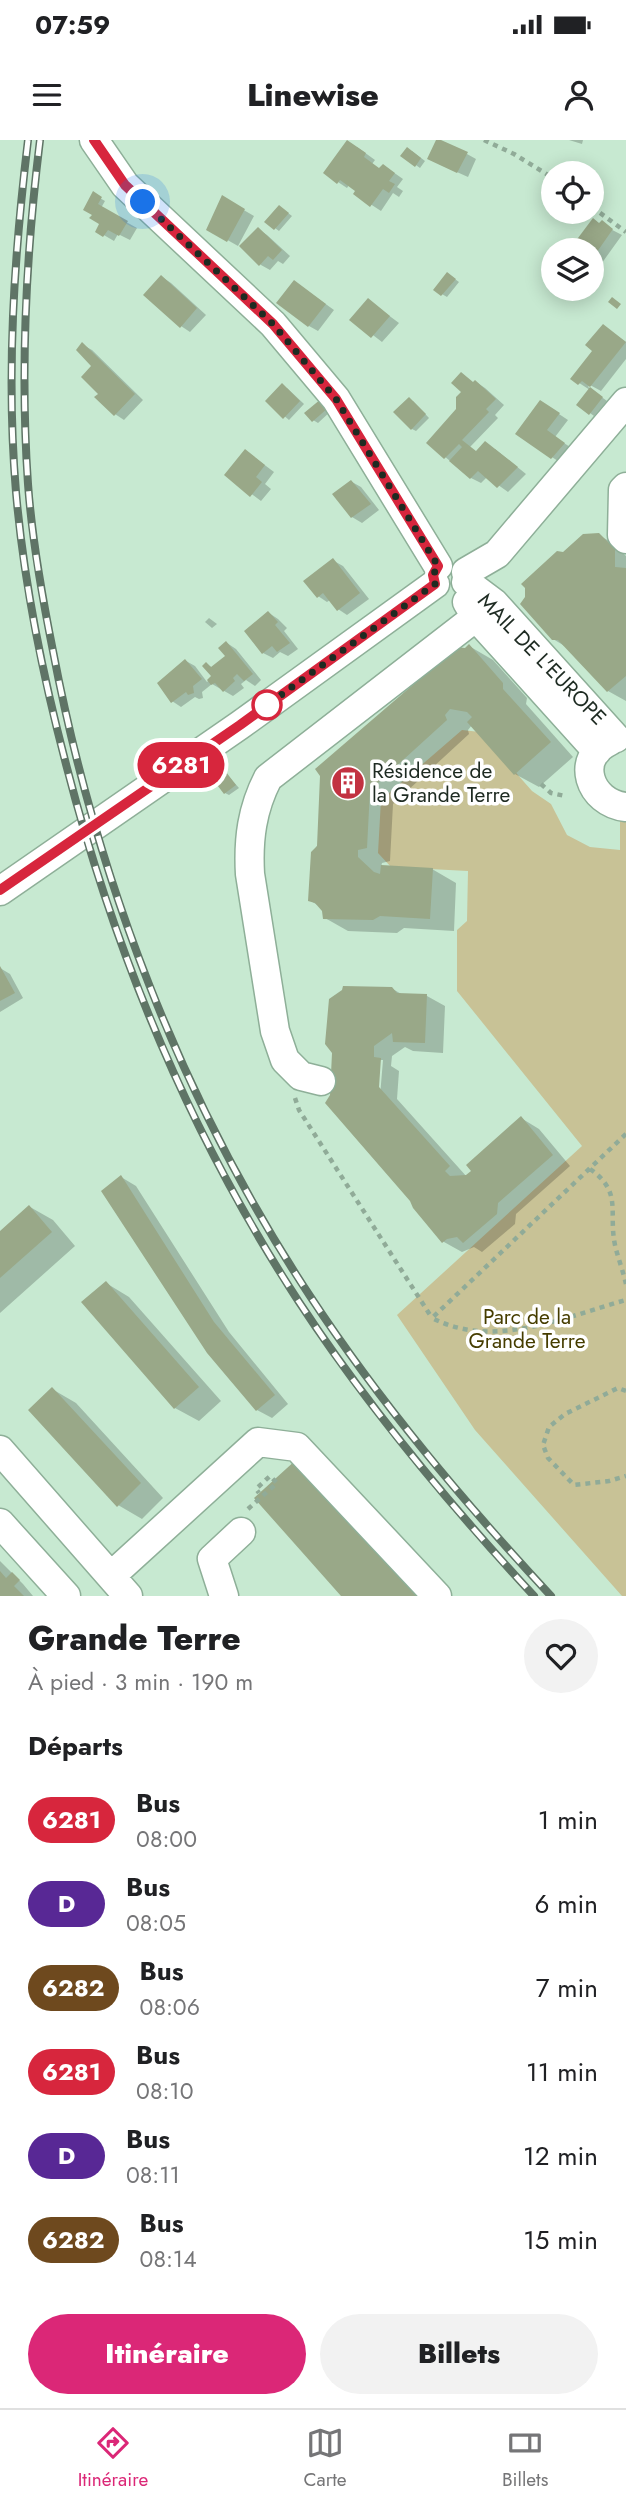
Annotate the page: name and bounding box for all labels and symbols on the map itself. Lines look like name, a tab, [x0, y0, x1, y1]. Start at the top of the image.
your location	[125, 184, 160, 219]
street label: MAIL DE L'EUROPE	[471, 586, 613, 732]
unlabelled marker	[252, 690, 282, 720]
line badge: 6281	[132, 742, 230, 788]
place label: Résidence de la Grande Terre	[372, 756, 510, 810]
building icon: Résidence de la Grande Terre	[329, 764, 367, 802]
park label: Parc de la Grande Terre	[468, 1302, 586, 1356]

